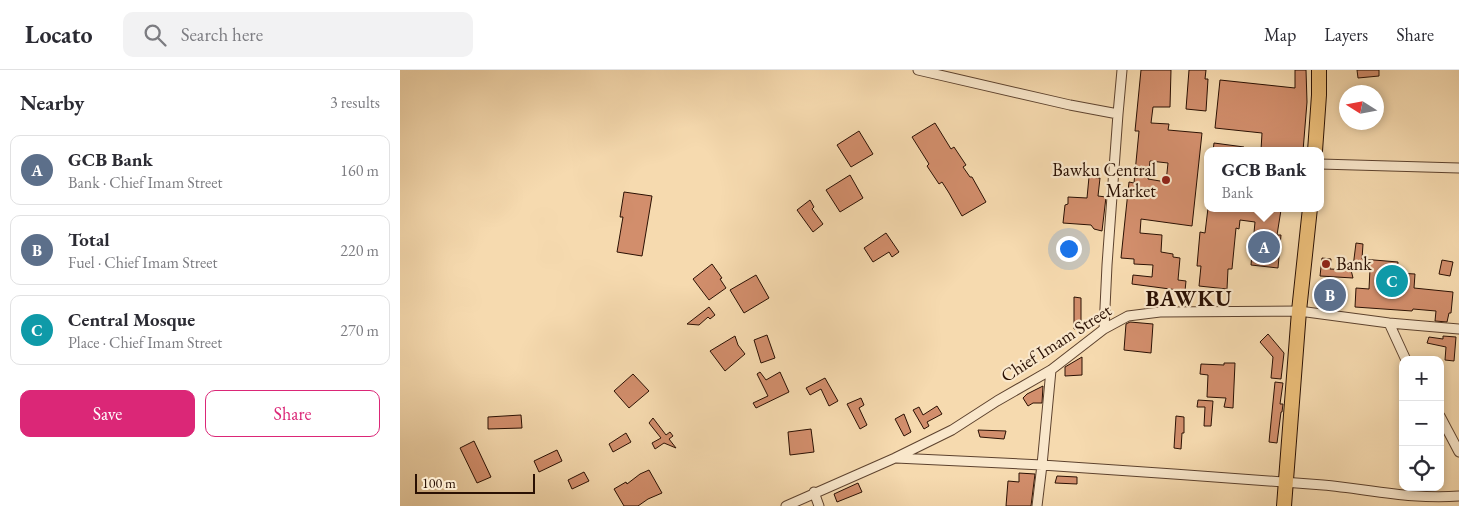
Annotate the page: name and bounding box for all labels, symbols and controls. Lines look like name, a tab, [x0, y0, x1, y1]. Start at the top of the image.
search box	[123, 12, 473, 57]
text: Locato	[25, 19, 93, 50]
icon: search	[141, 21, 169, 49]
text: Search here	[181, 22, 263, 47]
text: Map	[1264, 23, 1296, 46]
text: Layers	[1324, 23, 1368, 46]
text: Share	[1396, 23, 1434, 46]
north arrow	[1339, 85, 1384, 130]
text: Nearby	[20, 89, 84, 116]
text: 3 results	[330, 92, 380, 113]
text: GCB Bank	[68, 147, 153, 172]
popup	[1204, 147, 1324, 212]
text: GCB Bank	[1222, 157, 1306, 182]
place label: Bawku Central Market	[1052, 158, 1156, 202]
text: A	[31, 160, 43, 181]
text: 160 m	[340, 160, 379, 181]
text: Bank · Chief Imam Street	[68, 172, 222, 193]
marker: Bawku Central Market	[1160, 174, 1172, 186]
text: Bank	[1222, 182, 1253, 203]
text: Total	[68, 227, 110, 252]
pin: A	[1248, 228, 1280, 266]
your location	[1056, 236, 1082, 262]
text: B	[32, 240, 42, 261]
text: 220 m	[340, 240, 379, 261]
text: Fuel · Chief Imam Street	[68, 252, 217, 273]
place label: Bank	[1336, 252, 1372, 275]
marker: Bank	[1320, 258, 1332, 270]
pin: C	[1376, 262, 1408, 300]
pin: B	[1314, 276, 1346, 314]
district label: BAWKU	[1145, 284, 1233, 313]
street label: Chief Imam Street	[996, 298, 1116, 387]
text: Central Mosque	[68, 307, 195, 332]
text: C	[31, 320, 43, 341]
text: 270 m	[340, 320, 379, 341]
text: Place · Chief Imam Street	[68, 332, 222, 353]
map controls	[1399, 356, 1444, 491]
button: +	[1399, 356, 1444, 401]
button: Save	[20, 390, 195, 437]
button: Share	[205, 390, 380, 437]
button: −	[1399, 401, 1444, 446]
button: locate	[1399, 446, 1444, 491]
scale bar	[415, 471, 535, 494]
text: 100 m	[422, 474, 456, 492]

